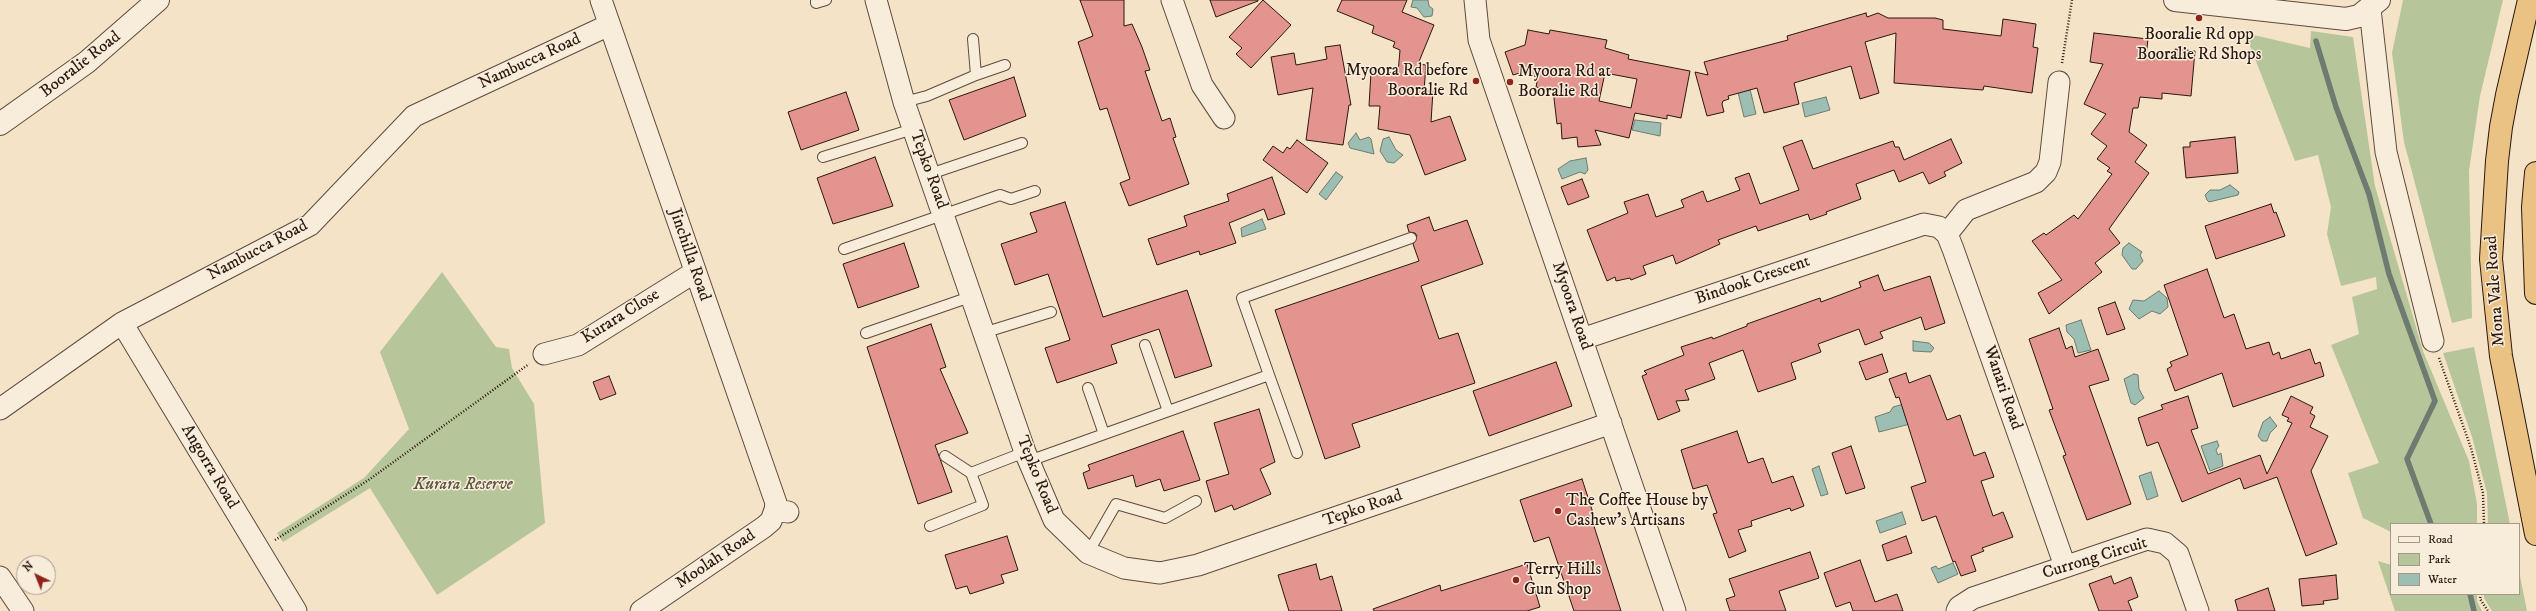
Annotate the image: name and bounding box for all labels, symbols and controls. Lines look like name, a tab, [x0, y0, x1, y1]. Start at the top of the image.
marker: Booralie Rd opp Booralie Rd Shops	[2194, 13, 2204, 23]
place label: Booralie Rd opp Booralie Rd Shops	[2137, 25, 2261, 65]
street label: Booralie Road	[37, 27, 125, 103]
street label: Nambucca Road	[476, 29, 584, 95]
place label: Myoora Rd before Booralie Rd	[1346, 61, 1468, 101]
place label: Myoora Rd at Booralie Rd	[1518, 62, 1611, 102]
marker: Myoora Rd before Booralie Rd	[1471, 76, 1481, 86]
marker: Myoora Rd at Booralie Rd	[1505, 77, 1515, 87]
street label: Tepko Road	[904, 128, 952, 212]
street label: Jinchilla Road	[664, 206, 714, 304]
street label: Nambucca Road	[204, 216, 312, 286]
street label: Mona Vale Road	[2482, 235, 2510, 347]
street label: Bindook Crescent	[1693, 252, 1813, 310]
street label: Myoora Road	[1546, 259, 1596, 353]
street label: Kurara Close	[578, 285, 664, 349]
street label: Wanari Road	[1978, 343, 2026, 433]
street label: Angorra Road	[176, 421, 242, 513]
street label: Tepko Road	[1011, 433, 1061, 517]
park label: Kurara Reserve	[413, 475, 513, 495]
street label: Tepko Road	[1321, 486, 1405, 532]
place label: The Coffee House by Cashew's Artisans	[1566, 491, 1708, 531]
marker: The Coffee House by Cashew's Artisans	[1553, 506, 1563, 516]
legend	[2390, 523, 2520, 595]
street label: Moolah Road	[672, 526, 760, 594]
text: Road	[2428, 532, 2453, 547]
street label: Currong Circuit	[2040, 533, 2150, 585]
text: Park	[2428, 552, 2450, 567]
north arrow	[16, 555, 56, 595]
text: N	[20, 559, 37, 575]
place label: Terry Hills Gun Shop	[1524, 560, 1601, 600]
text: Water	[2428, 572, 2457, 587]
marker: Terry Hills Gun Shop	[1511, 575, 1521, 585]

